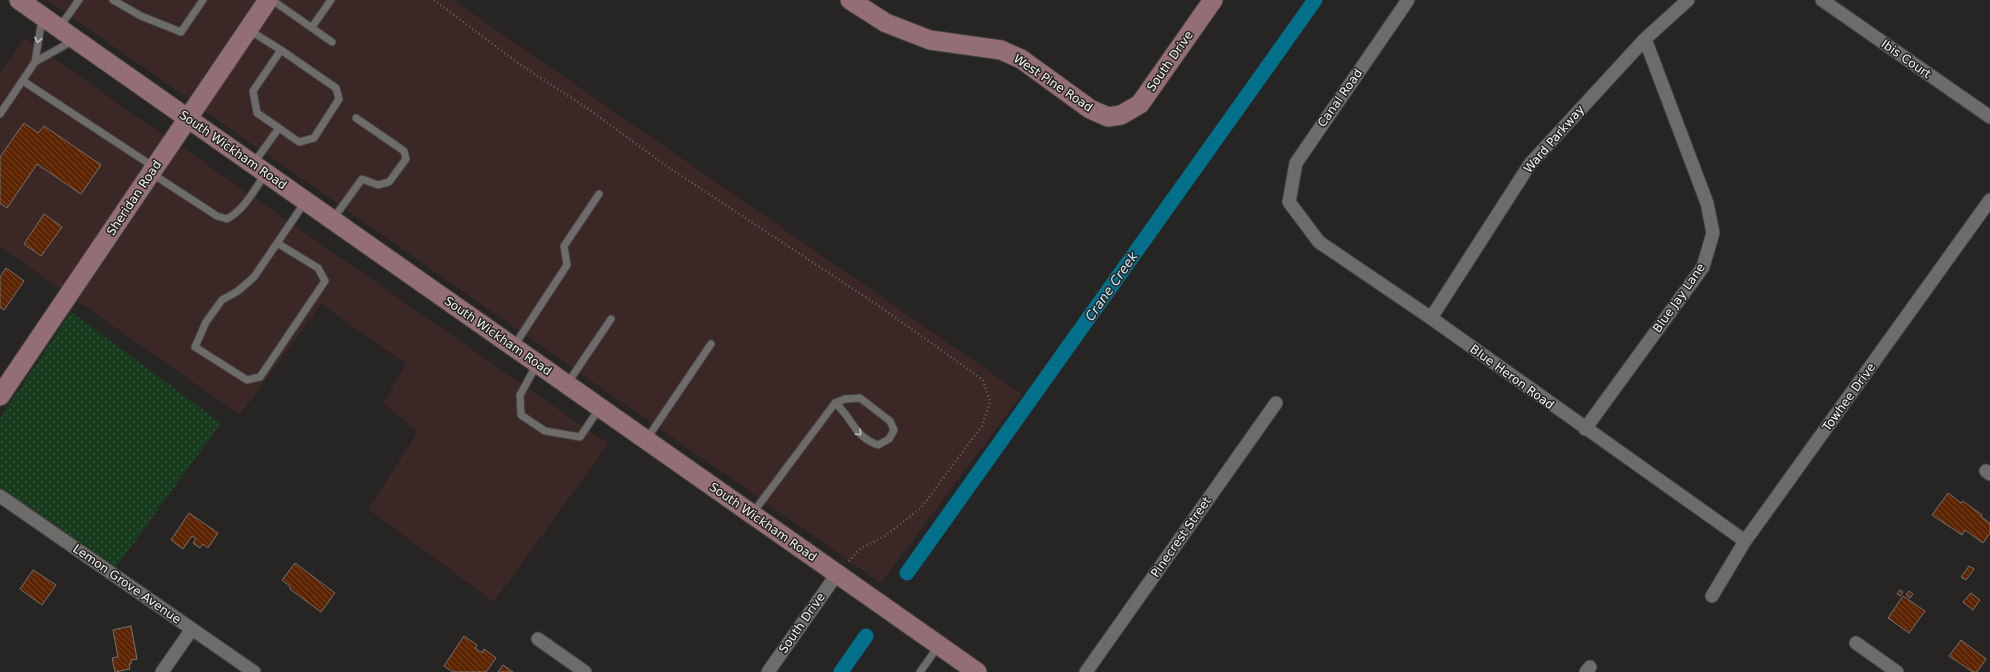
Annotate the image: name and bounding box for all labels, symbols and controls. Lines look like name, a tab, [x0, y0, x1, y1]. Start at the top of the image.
street label: South Drive	[1144, 28, 1196, 94]
one-way arrow	[35, 37, 43, 43]
street label: Ibis Court	[1878, 37, 1934, 81]
street label: West Pine Road	[1011, 51, 1095, 115]
street label: Canal Road	[1315, 66, 1365, 130]
street label: Ward Parkway	[1521, 102, 1587, 176]
street label: South Wickham Road	[177, 108, 289, 192]
street label: Sheridan Road	[104, 158, 164, 238]
water label: Crane Creek	[1082, 249, 1141, 324]
street label: Blue Jay Lane	[1650, 261, 1708, 335]
street label: South Wickham Road	[442, 294, 554, 378]
street label: Blue Heron Road	[1467, 342, 1557, 412]
street label: Towhee Drive	[1819, 360, 1878, 435]
one-way arrow	[854, 428, 861, 435]
street label: South Wickham Road	[707, 480, 819, 564]
street label: Pinecrest Street	[1148, 494, 1214, 580]
street label: Lemon Grove Avenue	[70, 541, 184, 627]
street label: South Drive	[776, 590, 828, 656]

